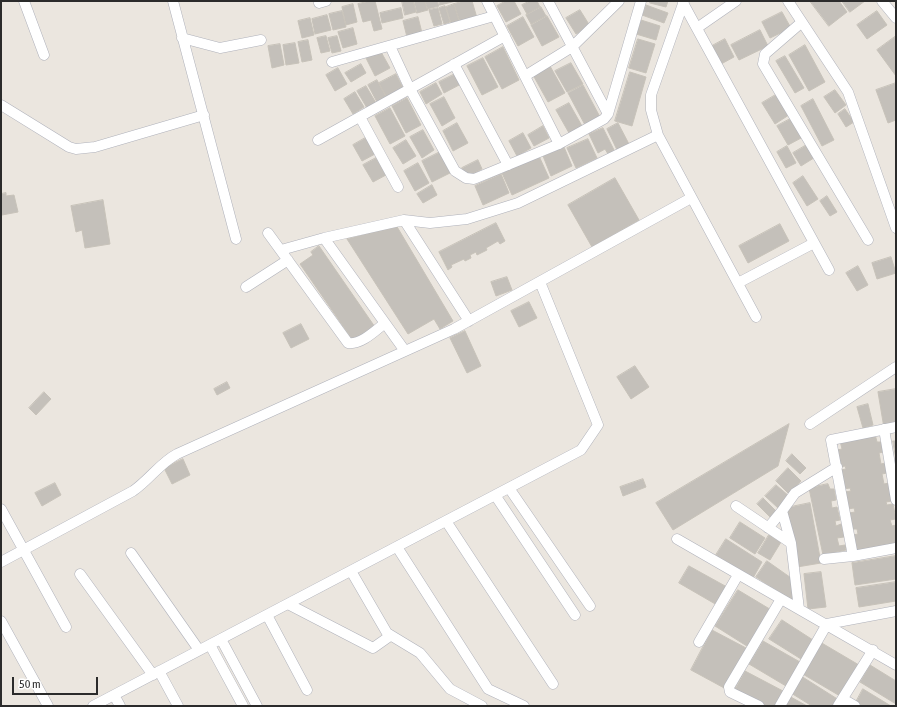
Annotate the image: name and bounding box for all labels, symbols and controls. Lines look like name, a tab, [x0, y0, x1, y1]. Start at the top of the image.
scale bar	[14, 669, 100, 695]
text: 50 m	[19, 677, 41, 691]

